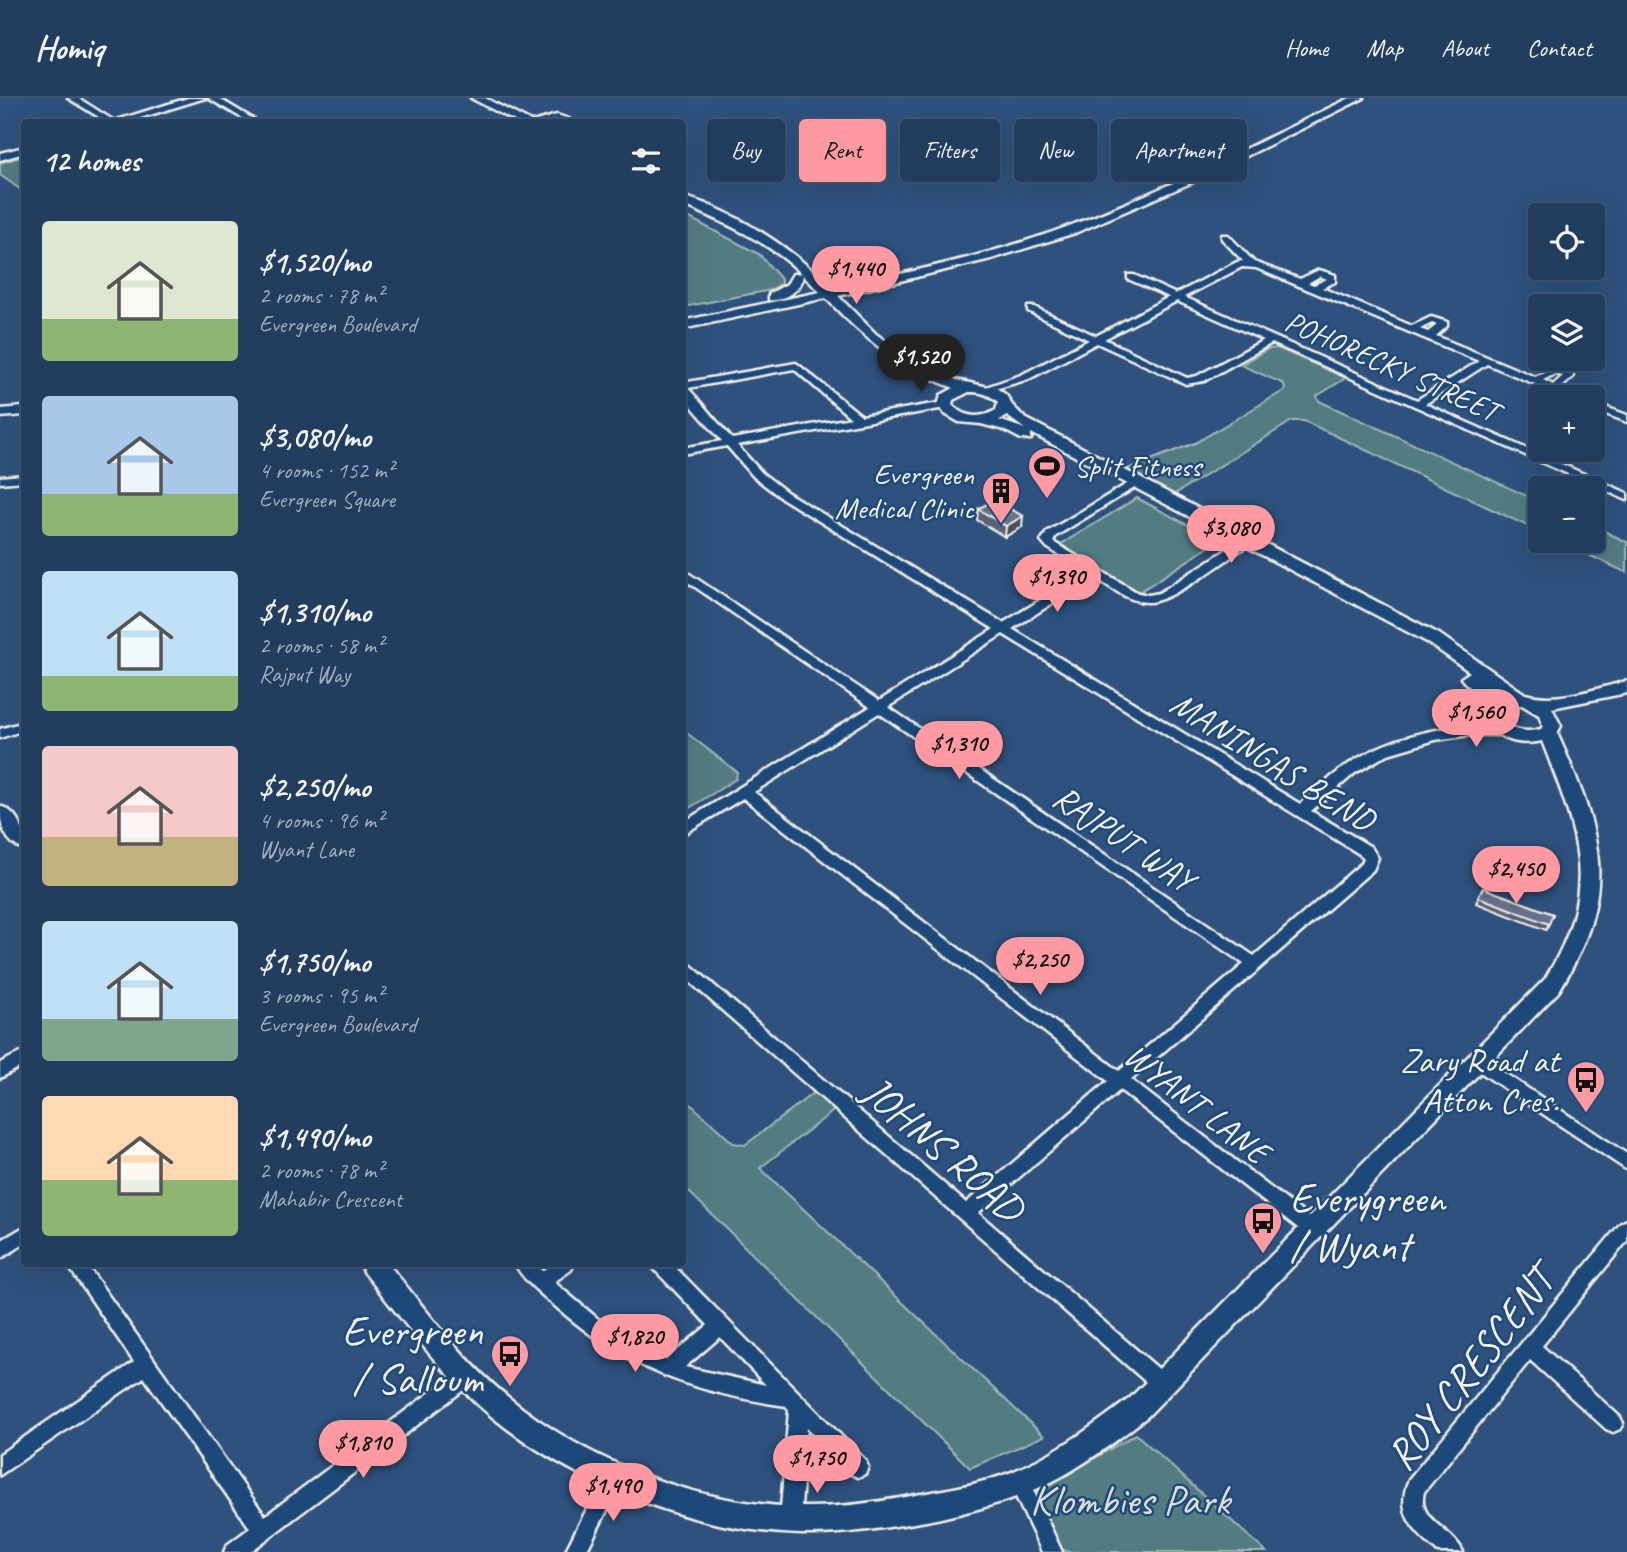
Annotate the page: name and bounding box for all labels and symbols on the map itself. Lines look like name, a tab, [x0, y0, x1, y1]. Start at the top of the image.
pin: $1,440	[799, 246, 913, 306]
street label: POHORECKY STREET	[1279, 302, 1510, 433]
pin: $1,520	[864, 334, 978, 394]
sports icon: Split Fitness	[1026, 445, 1068, 500]
place label: Split Fitness	[1074, 447, 1204, 485]
place label: Evergreen Medical Clinic	[835, 455, 975, 527]
building icon: Evergreen Medical Clinic	[980, 470, 1022, 525]
pin: $3,080	[1174, 505, 1288, 565]
pin: $1,390	[1000, 554, 1114, 614]
street label: MANINGAS BEND	[1162, 681, 1386, 844]
pin: $1,560	[1419, 690, 1533, 749]
pin: $1,310	[902, 722, 1016, 781]
street label: RAJPUT WAY	[1044, 775, 1207, 905]
pin: $2,450	[1459, 846, 1573, 906]
pin: $2,250	[983, 937, 1097, 997]
street label: WYANT LANE	[1115, 1033, 1282, 1177]
place label: Zary Road at Atton Cres.	[1400, 1038, 1562, 1123]
bus stop icon: Zary Road at Atton Cres.	[1565, 1059, 1607, 1114]
street label: JOHNS ROAD	[850, 1063, 1037, 1236]
place label: Everygreen / Wyant	[1290, 1172, 1447, 1273]
bus stop icon: Everygreen / Wyant	[1242, 1200, 1284, 1255]
street label: ROY CRESCENT	[1375, 1249, 1572, 1481]
place label: Evergreen / Salloum	[342, 1305, 484, 1406]
pin: $1,820	[578, 1314, 692, 1374]
bus stop icon: Evergreen / Salloum	[489, 1333, 531, 1388]
pin: $1,810	[306, 1420, 420, 1480]
pin: $1,750	[760, 1436, 874, 1495]
pin: $1,490	[556, 1464, 670, 1523]
park label: Klombies Park	[1030, 1474, 1233, 1527]

